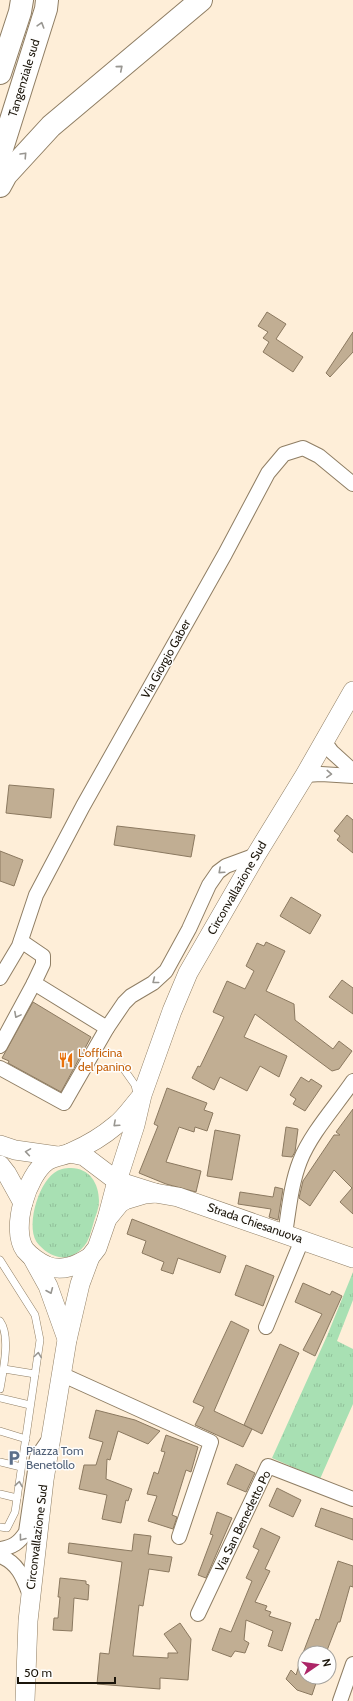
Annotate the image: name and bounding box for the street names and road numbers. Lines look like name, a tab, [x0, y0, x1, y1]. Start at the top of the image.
street label: Tangenziale sud	[5, 37, 42, 119]
street label: Via Giorgio Gaber	[138, 616, 194, 701]
street label: Circonvallazione Sud	[204, 838, 269, 937]
street label: Strada Chiesanuova	[206, 1199, 305, 1246]
street label: Via San Benedetto Po	[212, 1467, 274, 1574]
street label: Circonvallazione Sud	[23, 1484, 50, 1590]

